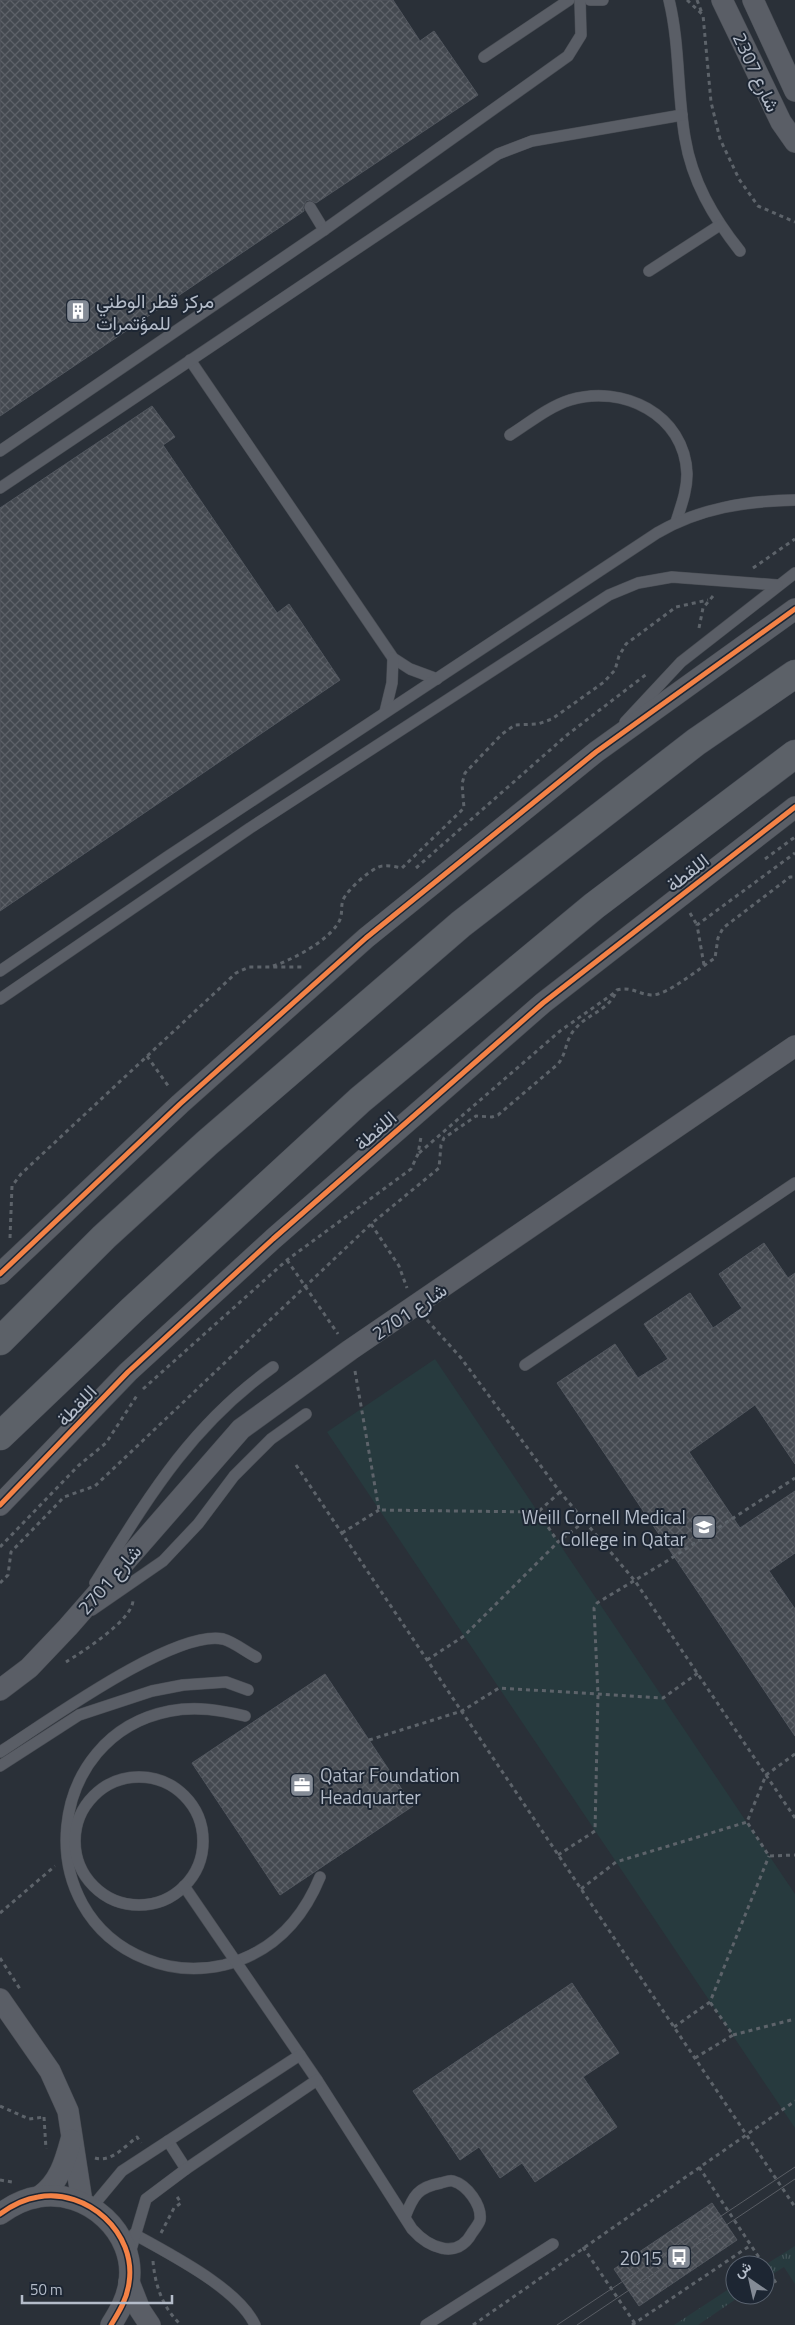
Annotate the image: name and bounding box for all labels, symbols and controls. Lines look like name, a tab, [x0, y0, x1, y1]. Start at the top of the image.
street label: شارع 2307	[726, 27, 788, 117]
place label: مركز قطر الوطني للمؤتمرات	[96, 286, 214, 337]
building icon: مركز قطر الوطني للمؤتمرات	[65, 298, 91, 324]
street label: اللقطة	[659, 846, 715, 898]
street label: اللقطة	[347, 1103, 403, 1157]
street label: شارع 2701	[366, 1275, 452, 1347]
street label: اللقطة	[49, 1378, 103, 1432]
place label: Weill Cornell Medical College in Qatar	[521, 1502, 686, 1553]
school or university icon: Weill Cornell Medical College in Qatar	[691, 1514, 717, 1540]
street label: شارع 2701	[70, 1537, 148, 1621]
place label: Qatar Foundation Headquarter	[320, 1760, 460, 1811]
office icon: Qatar Foundation Headquarter	[289, 1772, 315, 1798]
place label: 2015	[619, 2243, 662, 2272]
bus stop icon: 2015	[666, 2244, 692, 2270]
north arrow	[725, 2255, 775, 2305]
text: ش	[730, 2255, 755, 2282]
scale bar	[22, 2272, 172, 2304]
text: 50 m	[30, 2278, 63, 2301]

